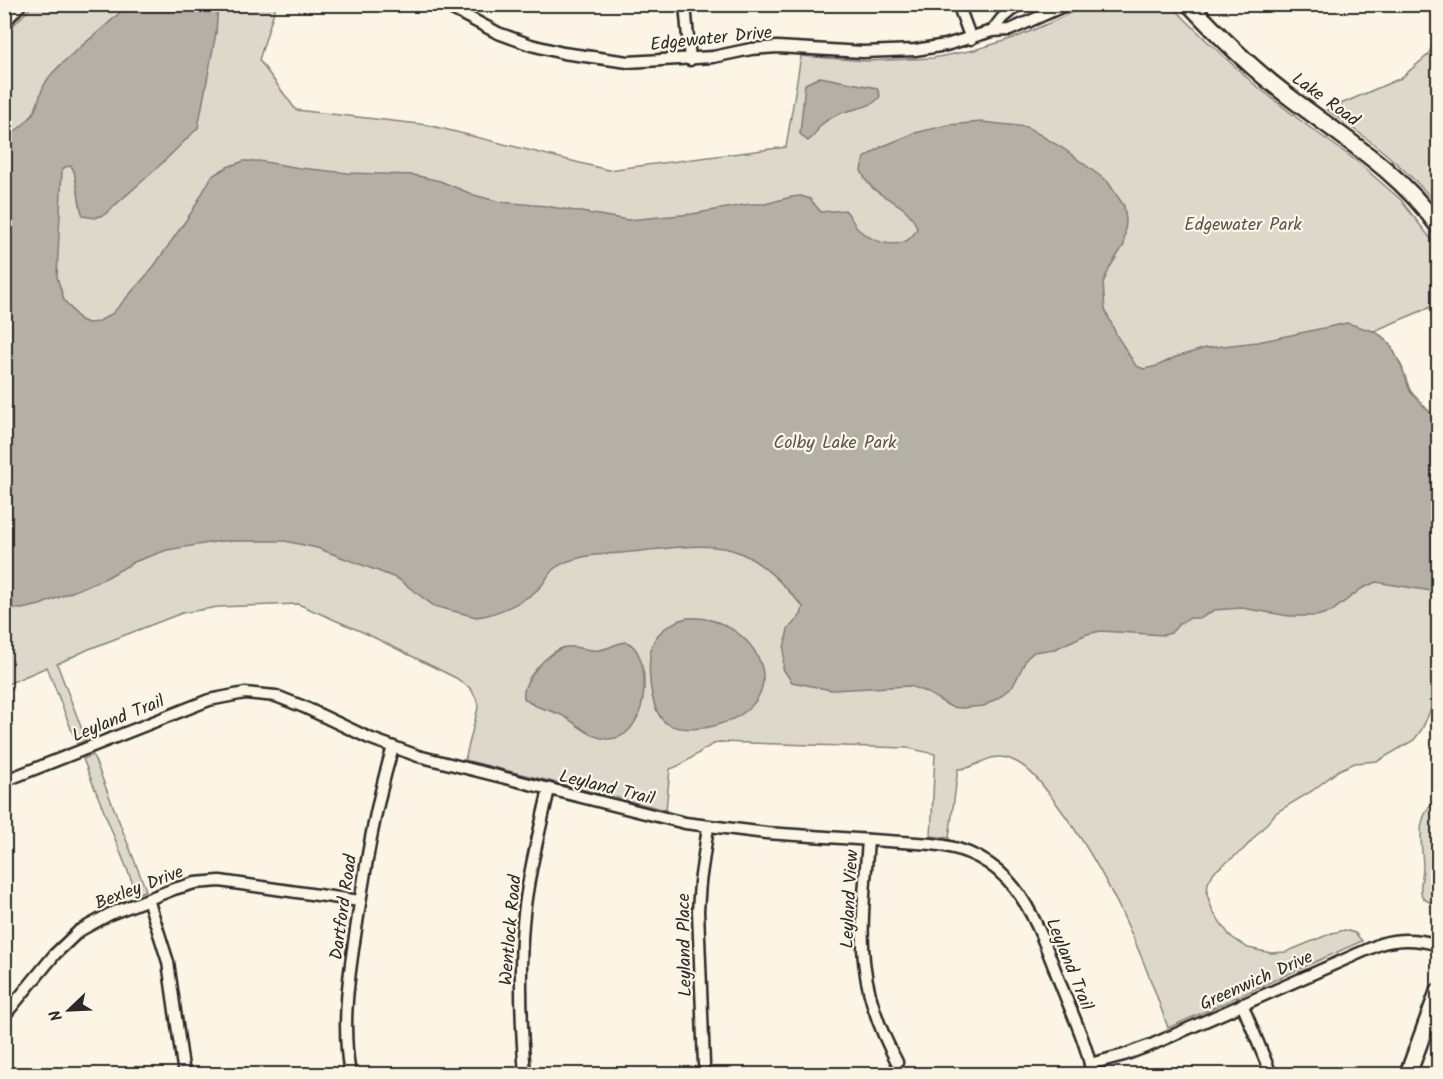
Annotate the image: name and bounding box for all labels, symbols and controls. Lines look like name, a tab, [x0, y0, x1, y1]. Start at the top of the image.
street label: Edgewater Drive	[649, 19, 774, 60]
street label: Lake Road	[1285, 66, 1366, 135]
park label: Edgewater Park	[1184, 211, 1302, 240]
park label: Colby Lake Park	[773, 429, 897, 458]
street label: Leyland Trail	[68, 687, 170, 751]
street label: Leyland Trail	[556, 763, 658, 814]
street label: Leyland View	[833, 848, 868, 949]
street label: Dartford Road	[323, 852, 366, 962]
street label: Bexley Drive	[91, 858, 188, 919]
street label: Wentlock Road	[492, 873, 531, 987]
street label: Leyland Place	[670, 893, 701, 997]
street label: Leyland Trail	[1037, 914, 1101, 1016]
street label: Greenwich Drive	[1195, 943, 1318, 1019]
north arrow	[39, 980, 99, 1040]
text: N	[43, 1006, 70, 1025]

